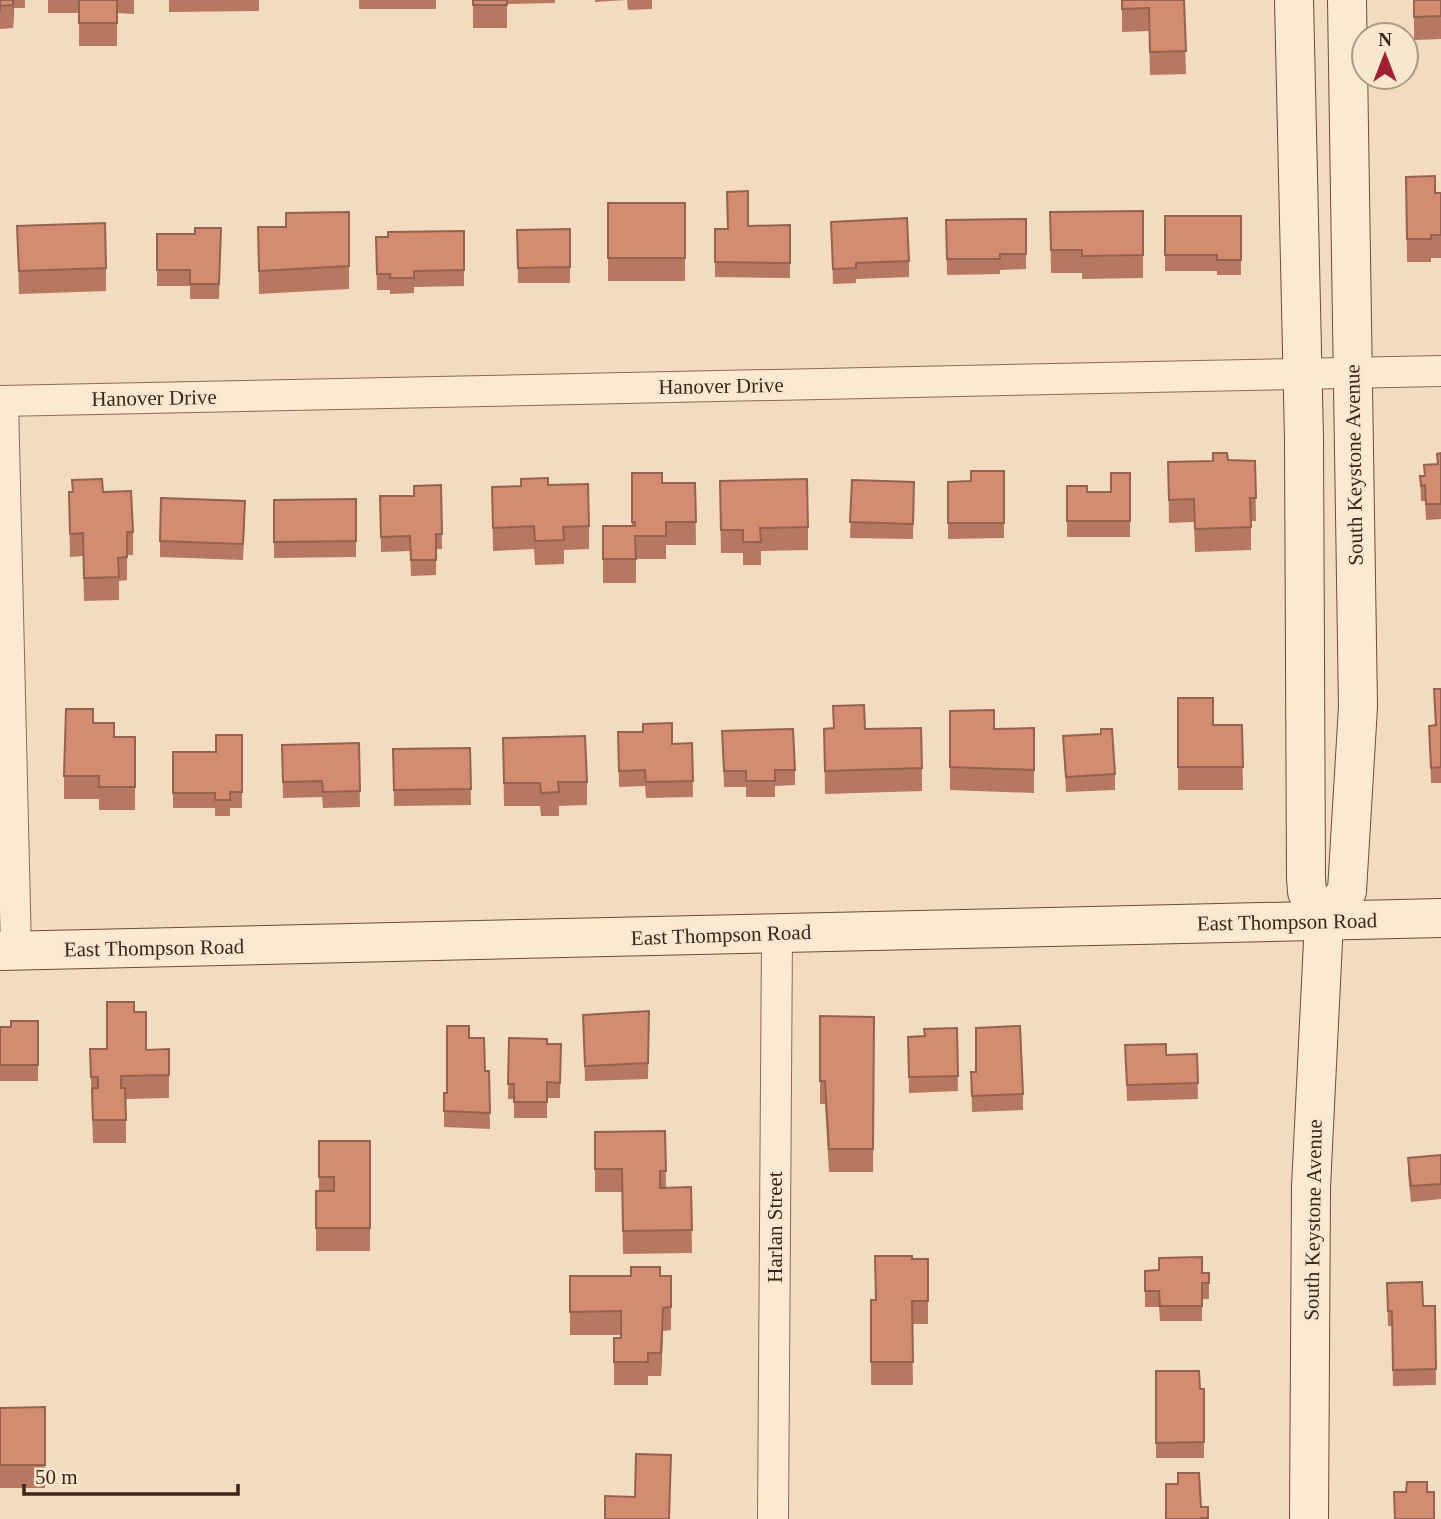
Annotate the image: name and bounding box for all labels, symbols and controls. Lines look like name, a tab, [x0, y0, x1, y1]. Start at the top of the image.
north arrow	[1350, 21, 1420, 91]
text: N	[1378, 29, 1392, 50]
street label: South Keystone Avenue	[1340, 364, 1368, 566]
street label: Hanover Drive	[658, 373, 784, 399]
street label: Hanover Drive	[91, 385, 217, 411]
street label: East Thompson Road	[1197, 908, 1378, 936]
street label: East Thompson Road	[630, 920, 812, 950]
street label: East Thompson Road	[64, 934, 245, 962]
street label: South Keystone Avenue	[1299, 1119, 1327, 1321]
street label: Harlan Street	[763, 1171, 787, 1283]
scale bar	[24, 1452, 238, 1496]
text: 50 m	[35, 1465, 78, 1489]

